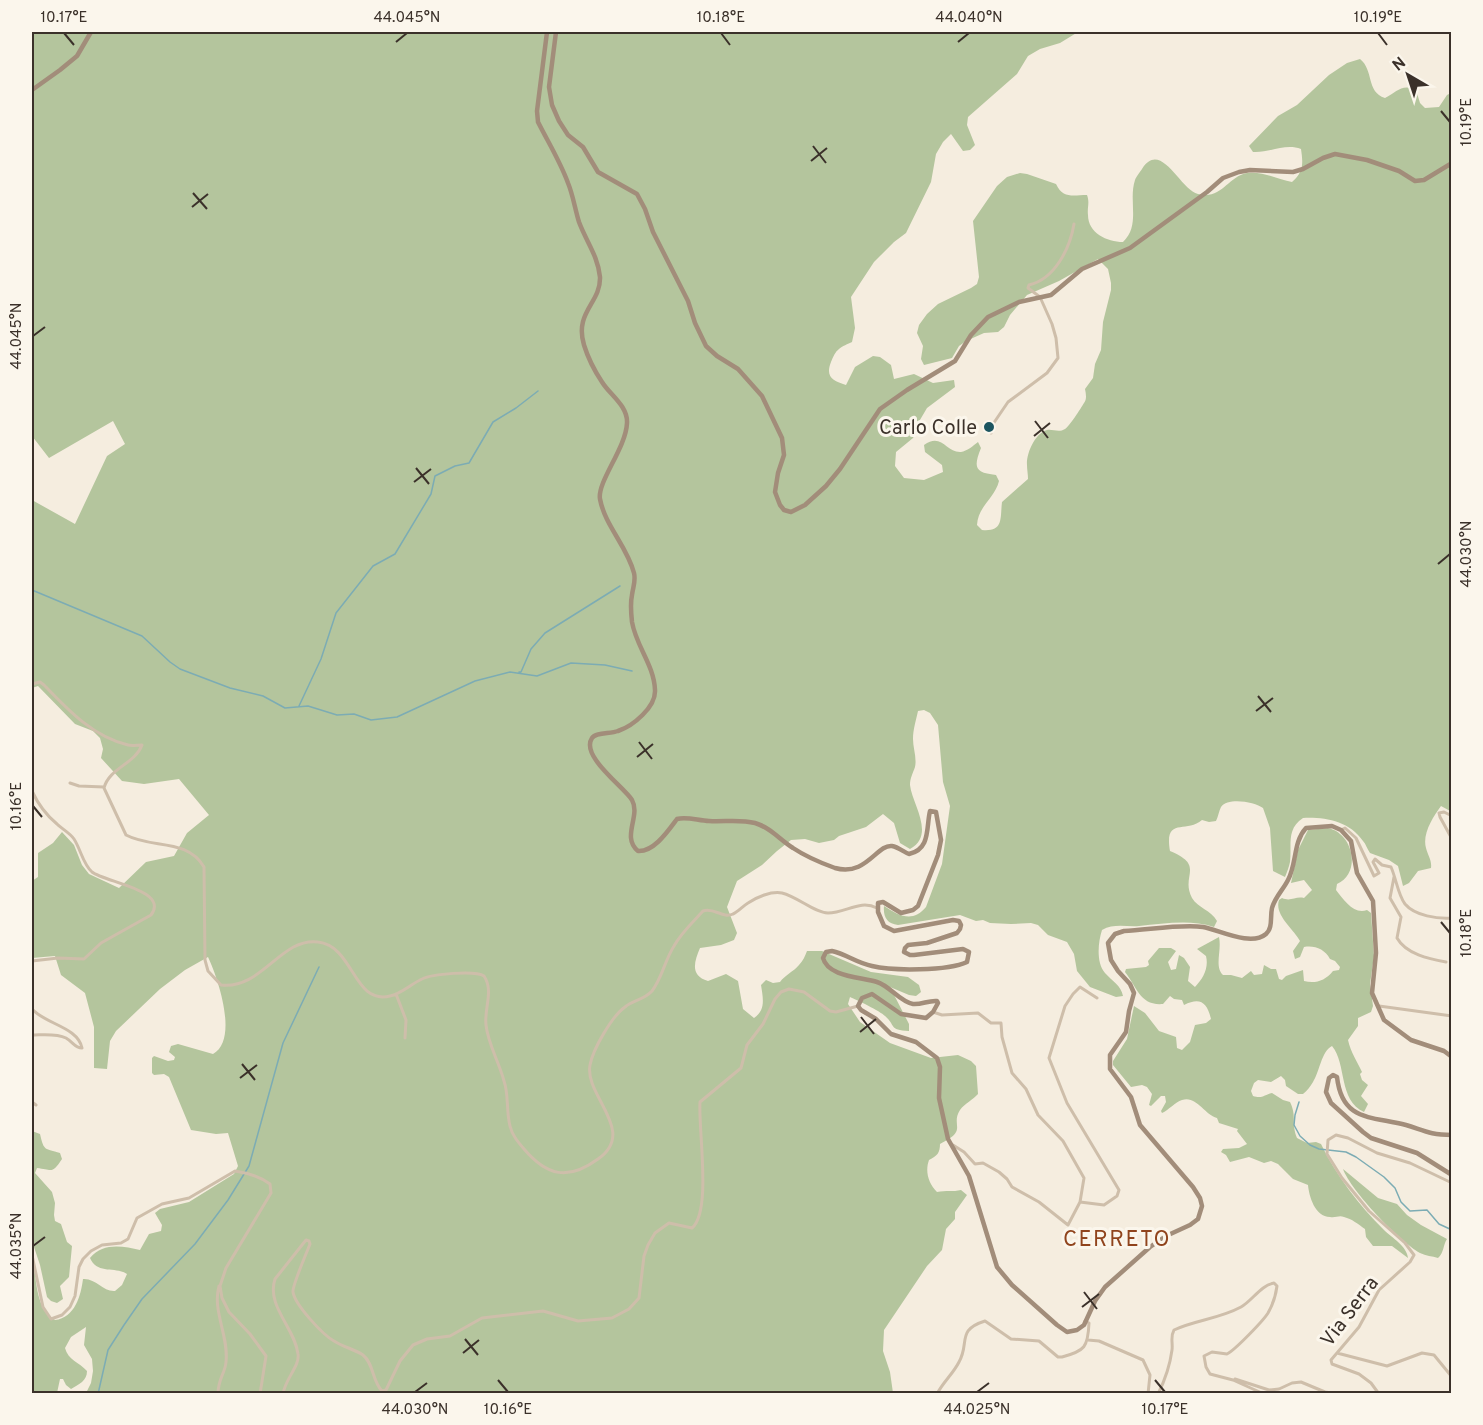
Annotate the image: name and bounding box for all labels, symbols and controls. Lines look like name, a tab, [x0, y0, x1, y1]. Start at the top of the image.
text: 10.17°E	[40, 9, 88, 28]
text: 44.045°N	[374, 9, 441, 28]
text: 10.18°E	[697, 9, 745, 28]
text: 44.040°N	[935, 9, 1003, 28]
text: 10.19°E	[1354, 9, 1402, 28]
north arrow	[1378, 45, 1438, 105]
text: N	[1389, 54, 1411, 76]
text: 10.19°E	[1458, 98, 1477, 146]
text: 44.045°N	[8, 303, 27, 370]
place label: Carlo Colle	[879, 416, 977, 442]
marker: Carlo Colle	[982, 420, 996, 434]
text: 44.030°N	[1458, 521, 1477, 587]
text: 10.16°E	[8, 782, 27, 830]
text: 10.18°E	[1458, 909, 1477, 957]
text: 44.035°N	[8, 1213, 27, 1279]
district label: CERRETO	[1063, 1227, 1171, 1254]
street label: Via Serra	[1316, 1272, 1386, 1353]
text: 44.030°N	[382, 1401, 448, 1420]
text: 10.16°E	[484, 1401, 532, 1420]
text: 44.025°N	[944, 1401, 1010, 1420]
text: 10.17°E	[1141, 1401, 1189, 1420]

